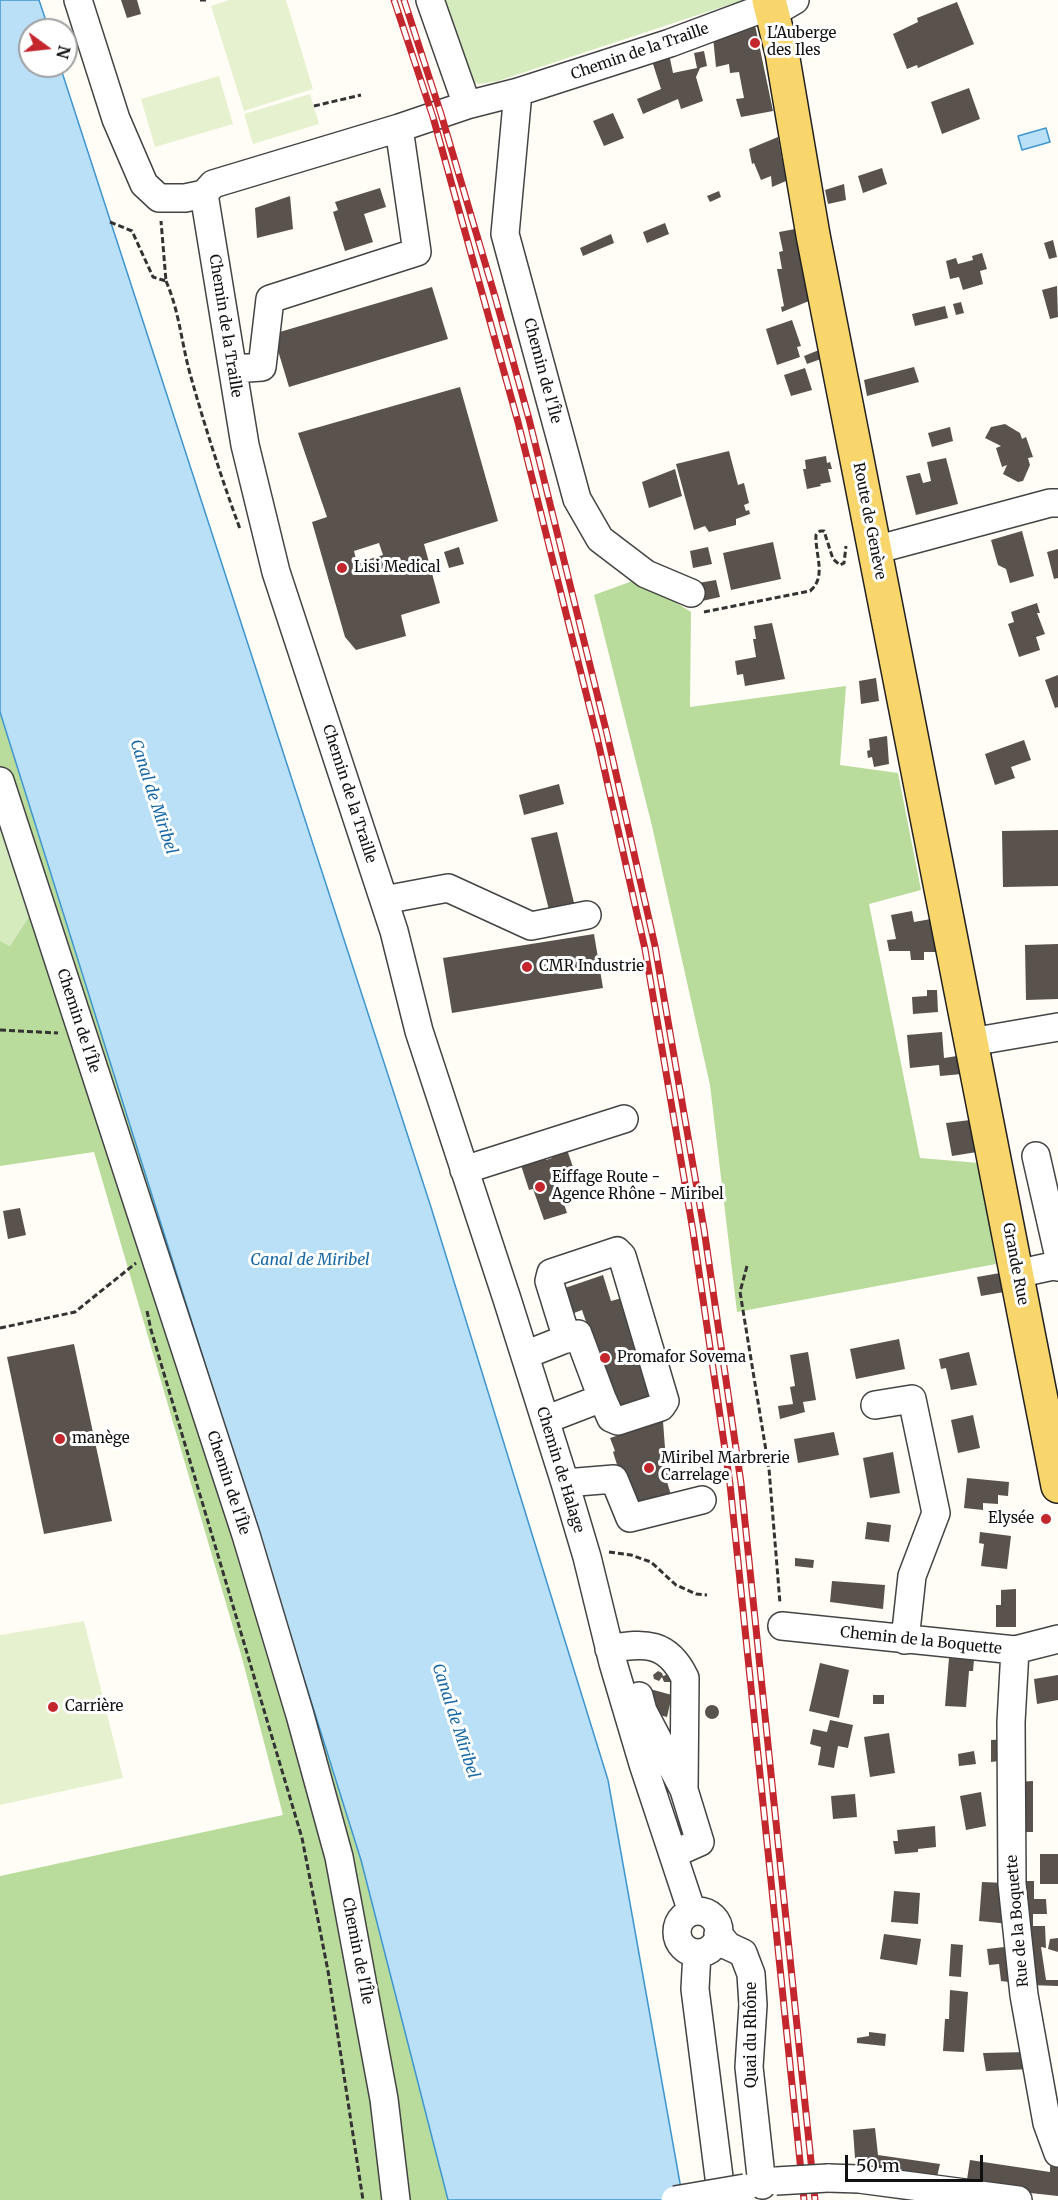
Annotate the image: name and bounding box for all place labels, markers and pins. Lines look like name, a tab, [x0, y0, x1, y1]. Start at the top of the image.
place label: L'Auberge des Iles	[767, 25, 836, 60]
marker: L'Auberge des Iles	[748, 36, 762, 50]
place label: Lisi Medical	[354, 559, 441, 577]
marker: Lisi Medical	[335, 561, 349, 575]
place label: CMR Industrie	[539, 958, 644, 976]
marker: CMR Industrie	[520, 960, 534, 974]
place label: Eiffage Route - Agence Rhône - Miribel	[552, 1169, 724, 1204]
marker: Eiffage Route - Agence Rhône - Miribel	[533, 1180, 547, 1194]
place label: Promafor Sovema	[617, 1349, 746, 1367]
marker: Promafor Sovema	[598, 1351, 612, 1365]
place label: manège	[72, 1430, 130, 1448]
marker: manège	[53, 1432, 67, 1446]
place label: Miribel Marbrerie Carrelage	[661, 1450, 790, 1485]
marker: Miribel Marbrerie Carrelage	[642, 1461, 656, 1475]
place label: Elysée	[988, 1510, 1034, 1528]
marker: Elysée	[1039, 1512, 1053, 1526]
place label: Carrière	[65, 1698, 123, 1716]
marker: Carrière	[46, 1700, 60, 1714]

